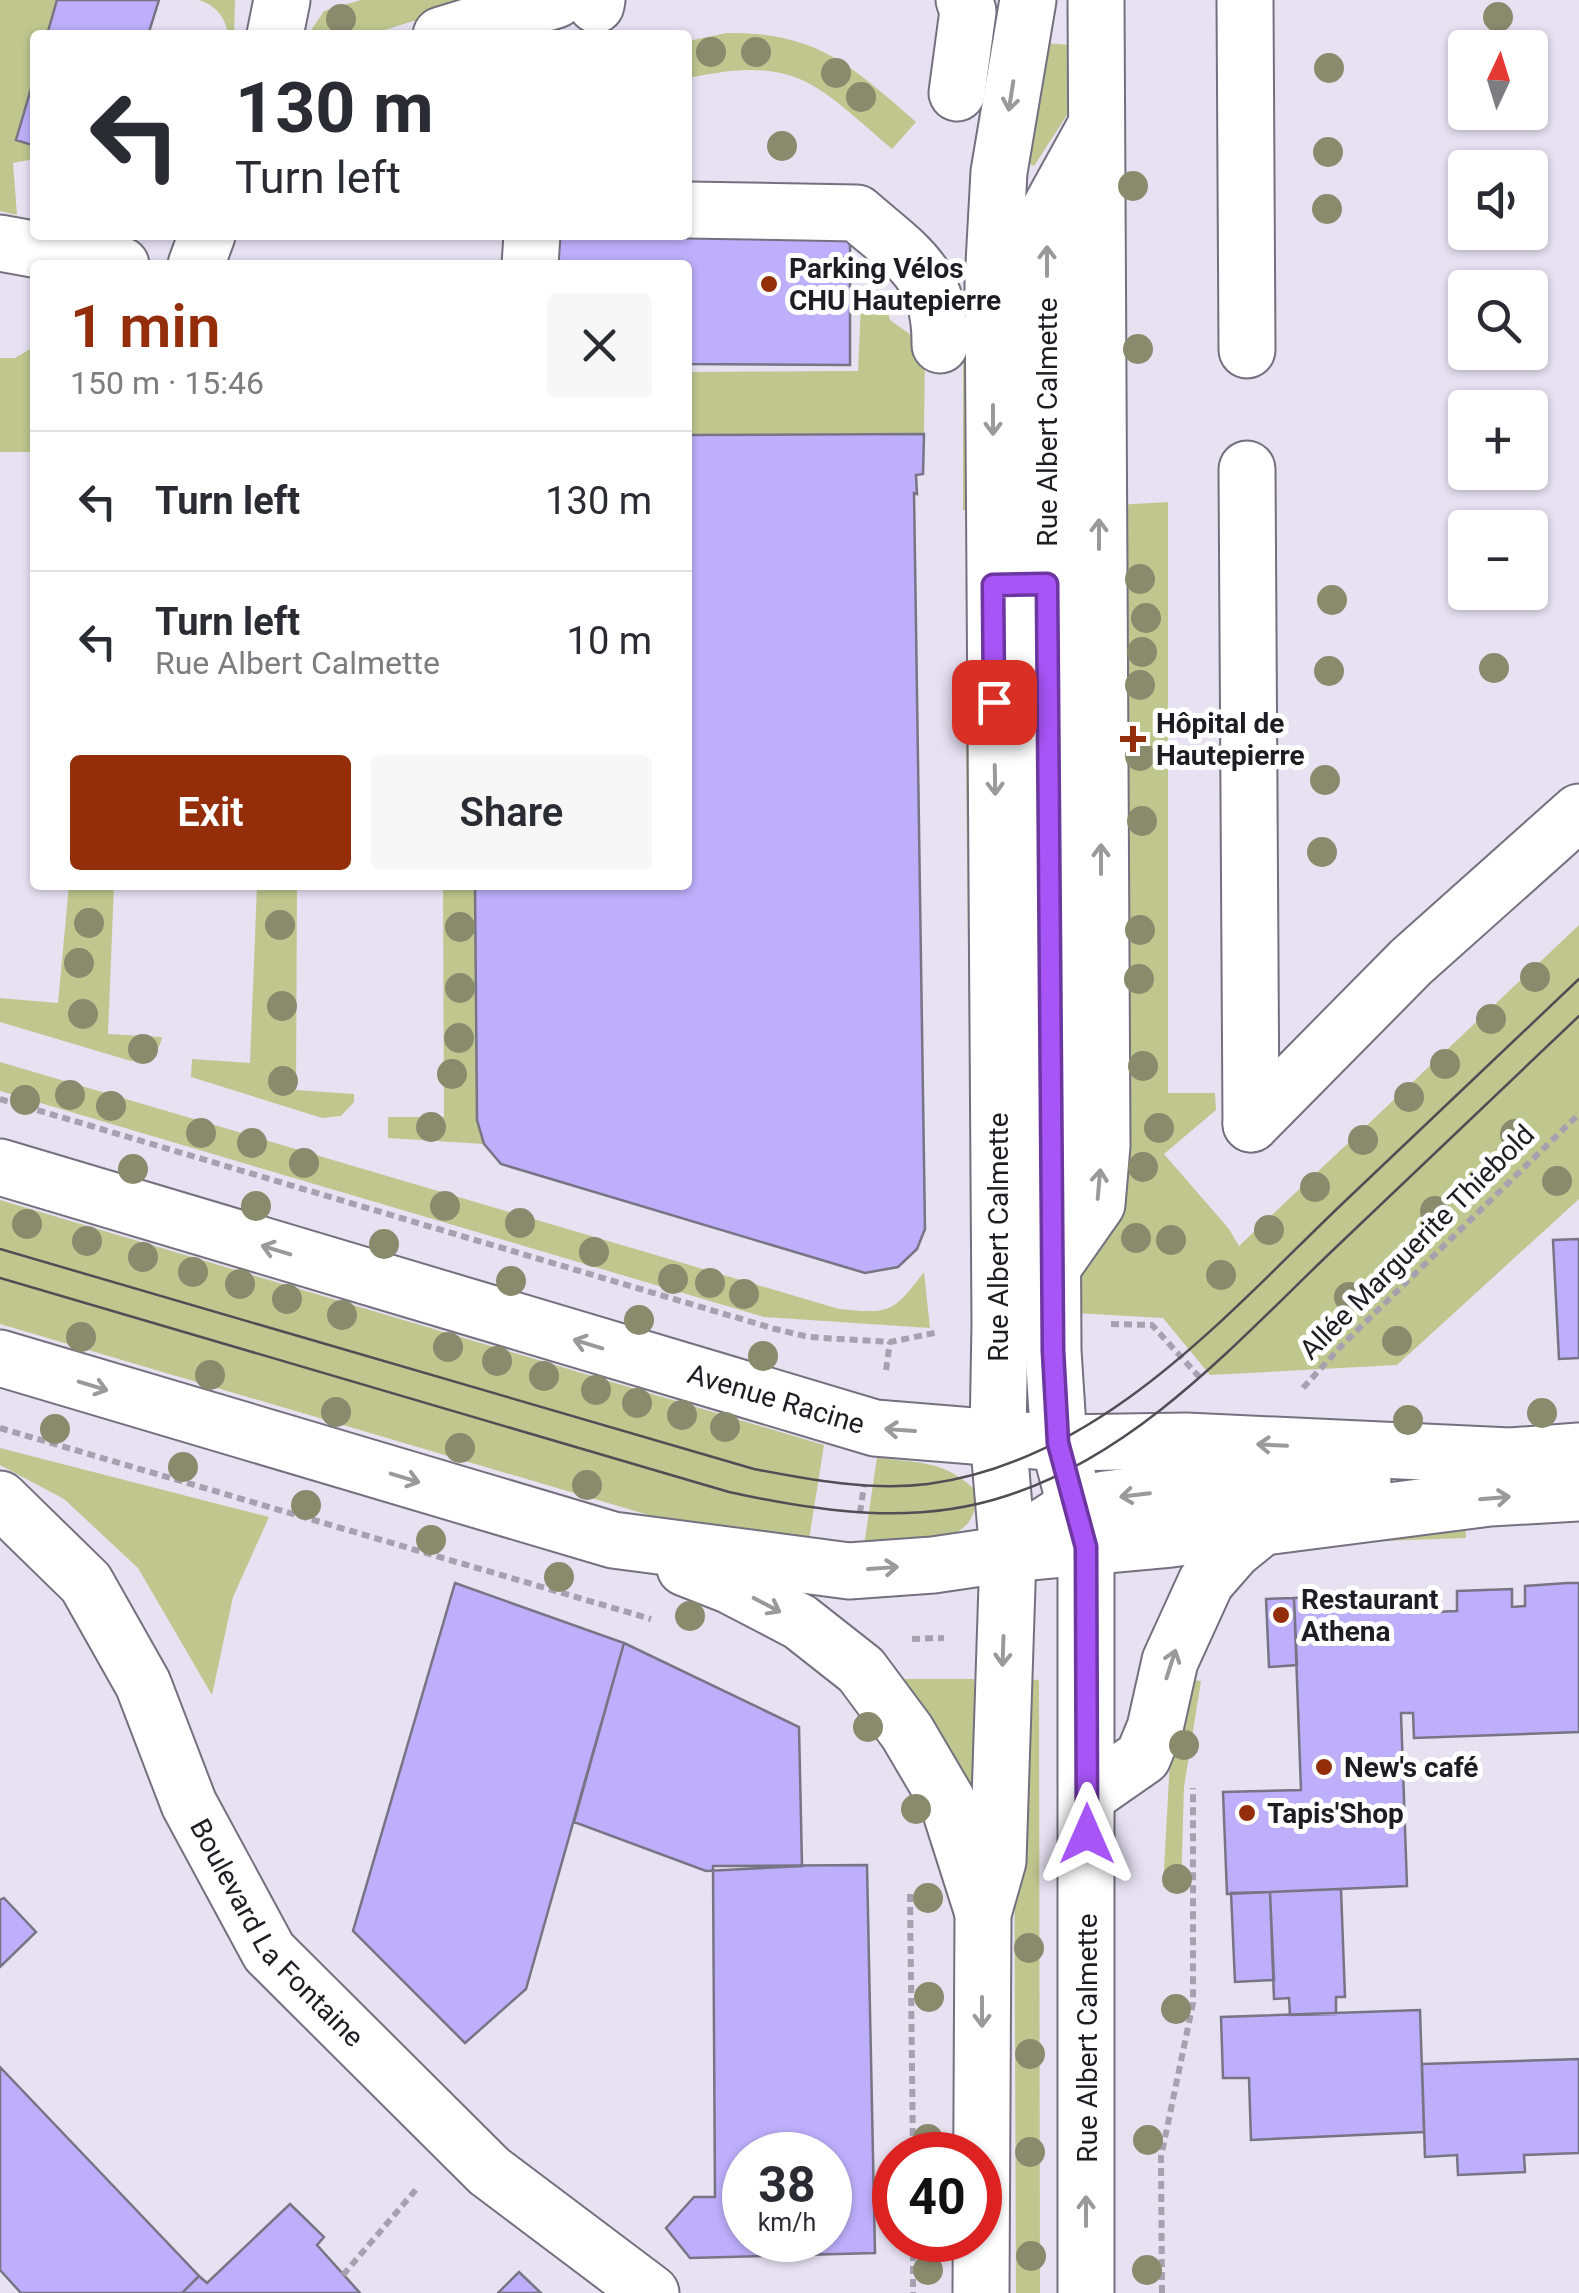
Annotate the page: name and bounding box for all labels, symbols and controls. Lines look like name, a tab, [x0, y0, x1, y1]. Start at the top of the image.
north arrow	[1448, 30, 1548, 130]
map controls	[1448, 30, 1548, 610]
text: 130 m	[235, 67, 434, 149]
icon: left	[70, 70, 200, 200]
one-way arrow	[1001, 79, 1020, 112]
button: sound	[1448, 150, 1548, 250]
text: Turn left	[235, 151, 401, 204]
one-way arrow	[1038, 245, 1056, 278]
place label: Parking Vélos CHU Hautepierre	[789, 252, 1001, 317]
button: search	[1448, 270, 1548, 370]
marker: Parking Vélos CHU Hautepierre	[758, 273, 780, 295]
text: 1 min	[70, 291, 220, 362]
button: close	[547, 293, 652, 398]
street label: Rue Albert Calmette	[1031, 297, 1064, 547]
text: 150 m · 15:46	[70, 364, 264, 402]
button: +	[1448, 390, 1548, 490]
one-way arrow	[984, 402, 1002, 435]
icon: left	[70, 474, 125, 529]
text: Turn left	[155, 479, 300, 523]
text: 130 m	[545, 479, 652, 523]
button: −	[1448, 510, 1548, 610]
one-way arrow	[1090, 519, 1108, 552]
text: Turn left	[155, 600, 300, 644]
icon: left	[70, 614, 125, 669]
text: 10 m	[567, 619, 652, 663]
text: Rue Albert Calmette	[155, 644, 440, 682]
pin	[952, 660, 1037, 745]
icon: arrive	[967, 675, 1022, 730]
place label: Hôpital de Hautepierre	[1156, 707, 1305, 772]
marker: Hôpital de Hautepierre	[1120, 726, 1146, 752]
button: Exit	[70, 755, 351, 870]
button: Share	[371, 755, 652, 870]
one-way arrow	[986, 762, 1004, 795]
one-way arrow	[1092, 844, 1110, 876]
street label: Rue Albert Calmette	[982, 1112, 1015, 1362]
street label: Allée Marguerite Thiebold	[1293, 1118, 1541, 1366]
one-way arrow	[1089, 1169, 1108, 1201]
one-way arrow	[261, 1240, 293, 1258]
one-way arrow	[572, 1334, 604, 1352]
street label: Avenue Racine	[684, 1357, 869, 1440]
one-way arrow	[77, 1378, 109, 1396]
one-way arrow	[885, 1420, 917, 1439]
one-way arrow	[1257, 1435, 1289, 1454]
one-way arrow	[389, 1470, 420, 1488]
one-way arrow	[1120, 1486, 1152, 1505]
one-way arrow	[1479, 1489, 1511, 1508]
one-way arrow	[867, 1559, 899, 1578]
place label: Restaurant Athena	[1301, 1583, 1439, 1648]
one-way arrow	[751, 1596, 781, 1615]
marker: Restaurant Athena	[1270, 1604, 1292, 1626]
one-way arrow	[993, 1635, 1012, 1667]
one-way arrow	[1164, 1648, 1182, 1680]
place label: New's café	[1344, 1751, 1478, 1784]
marker: New's café	[1313, 1756, 1335, 1778]
position arrow	[1035, 1782, 1139, 1886]
place label: Tapis'Shop	[1267, 1797, 1404, 1830]
marker: Tapis'Shop	[1236, 1802, 1258, 1824]
street label: Boulevard La Fontaine	[184, 1813, 371, 2053]
street label: Rue Albert Calmette	[1071, 1913, 1104, 2163]
one-way arrow	[972, 1994, 992, 2027]
speed limit sign: 40	[872, 2132, 1002, 2262]
text: 38	[758, 2156, 816, 2214]
one-way arrow	[1076, 2196, 1096, 2228]
text: km/h	[758, 2208, 816, 2237]

